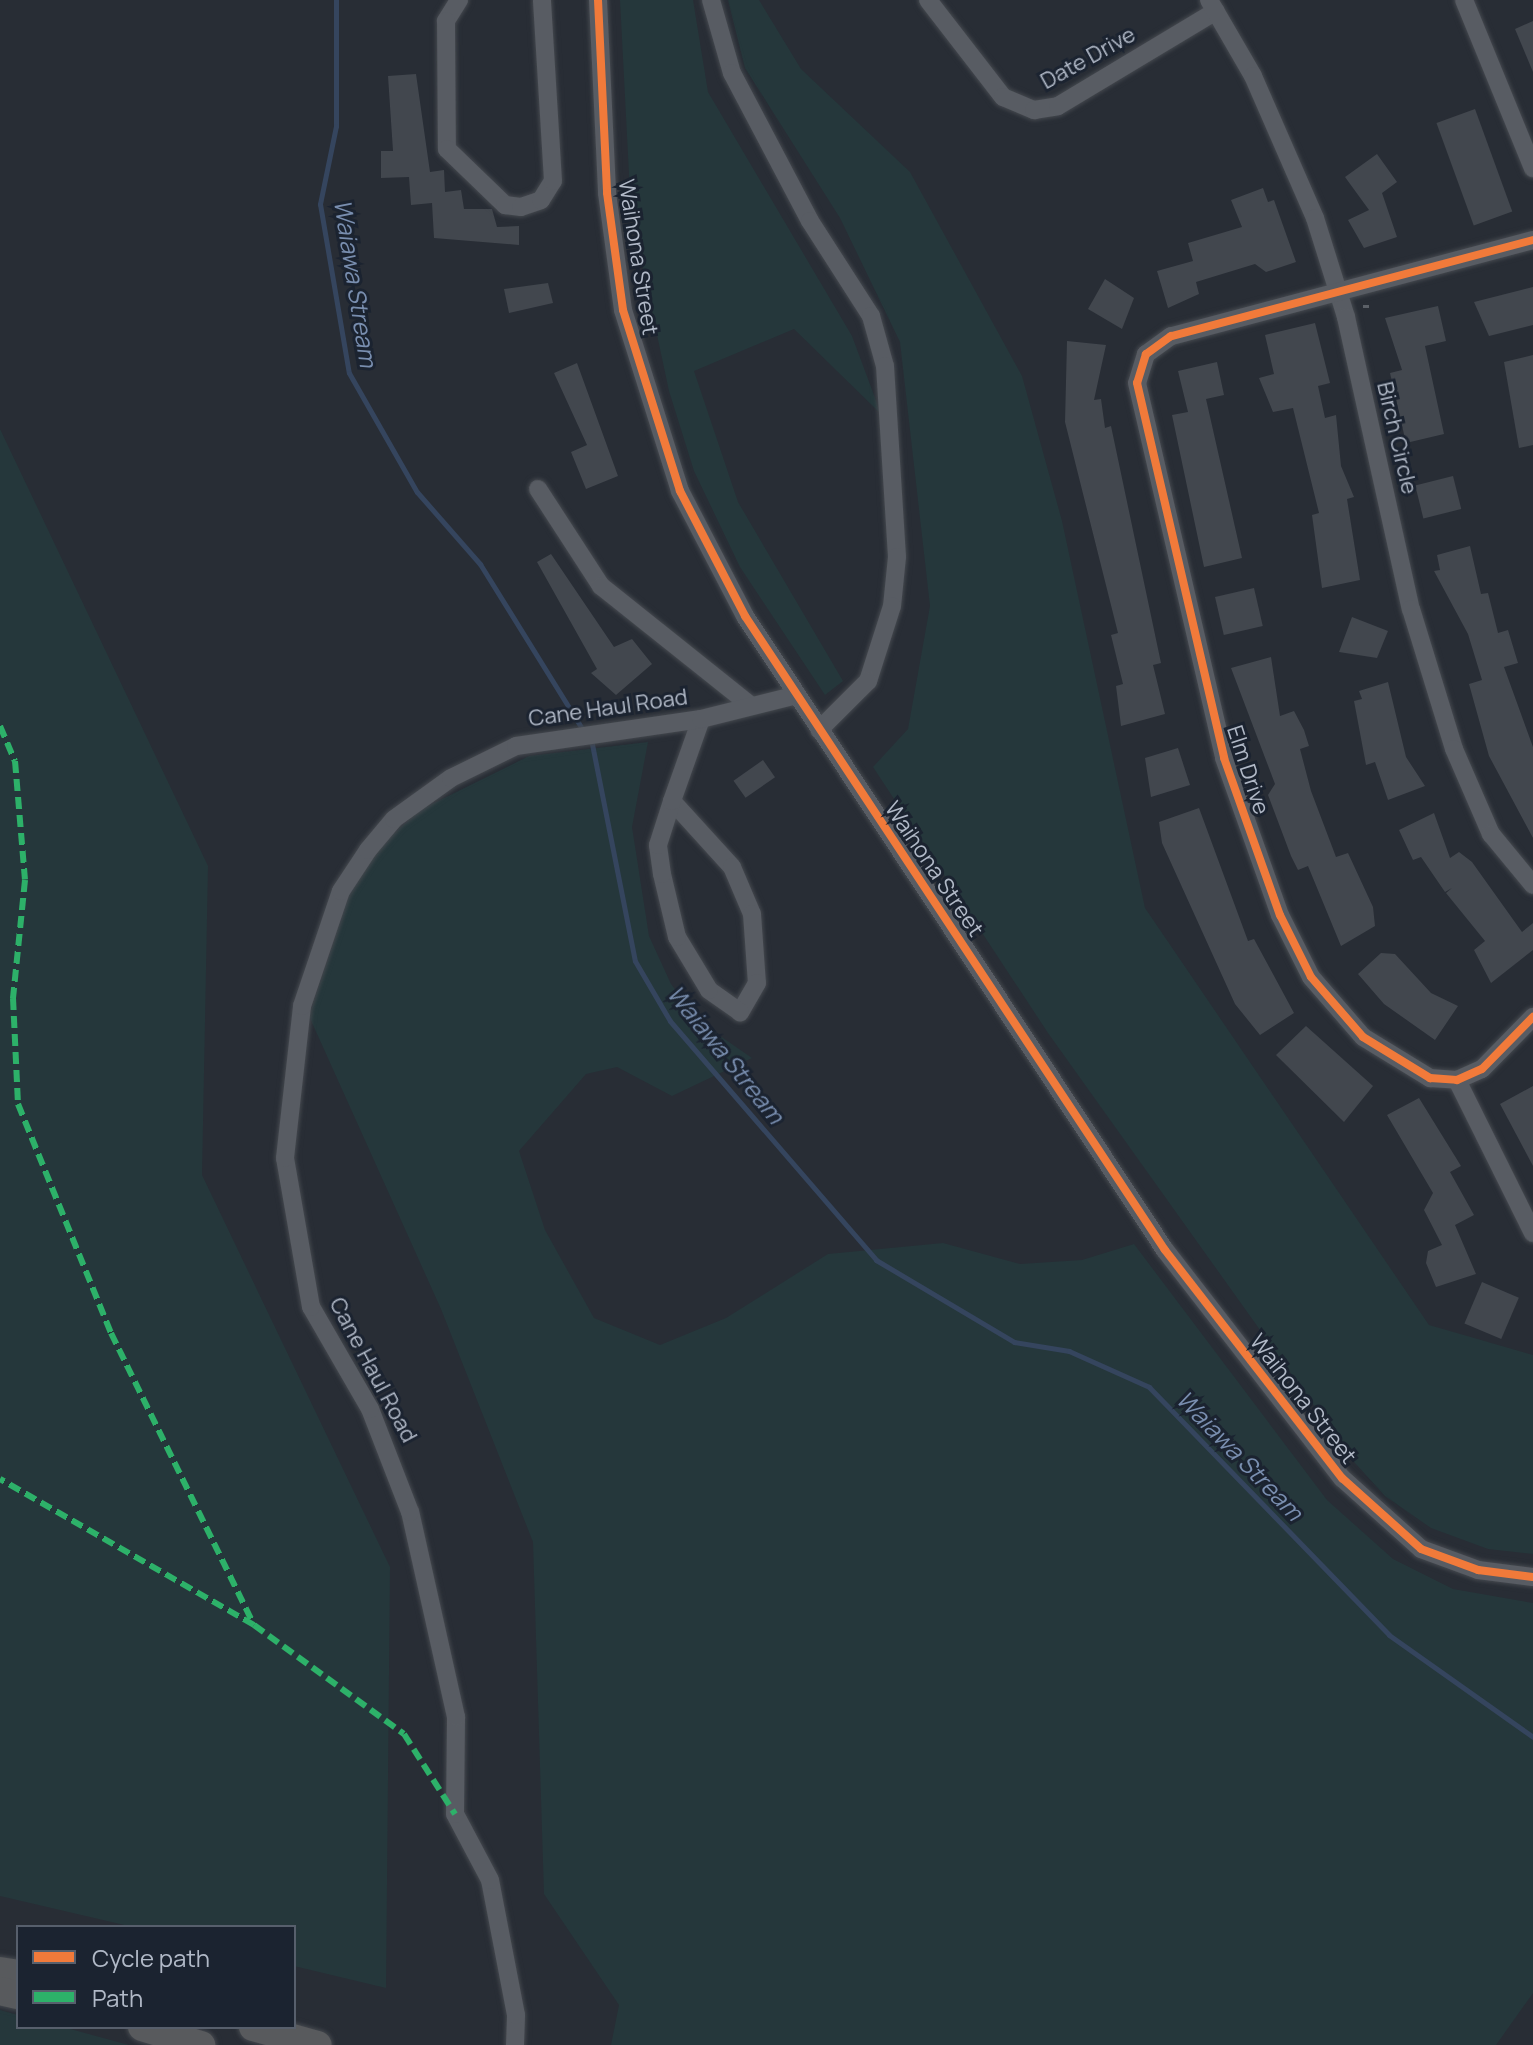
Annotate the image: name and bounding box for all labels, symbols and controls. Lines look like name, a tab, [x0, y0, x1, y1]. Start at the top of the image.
street label: Date Drive	[1036, 21, 1140, 95]
street label: Waihona Street	[613, 177, 663, 337]
water label: Waiawa Stream	[329, 197, 383, 369]
street label: Birch Circle	[1371, 379, 1423, 497]
street label: Cane Haul Road	[527, 684, 689, 732]
street label: Elm Drive	[1221, 722, 1275, 818]
street label: Waihona Street	[879, 796, 989, 942]
water label: Waiawa Stream	[662, 979, 790, 1129]
street label: Cane Haul Road	[324, 1293, 422, 1447]
street label: Waihona Street	[1244, 1329, 1362, 1469]
water label: Waiawa Stream	[1171, 1384, 1309, 1526]
legend	[16, 1925, 296, 2029]
text: Cycle path	[92, 1941, 210, 1974]
text: Path	[92, 1981, 143, 2014]

